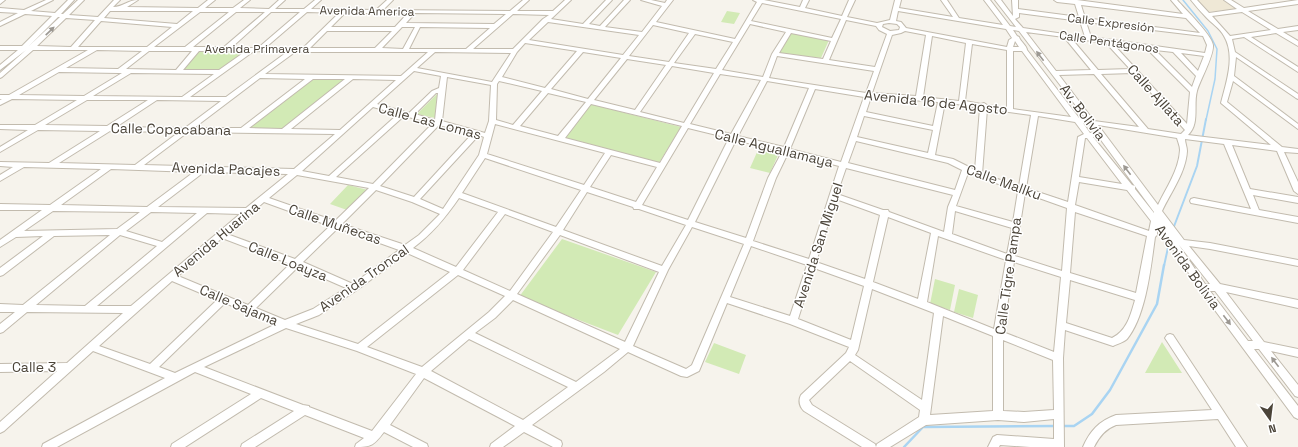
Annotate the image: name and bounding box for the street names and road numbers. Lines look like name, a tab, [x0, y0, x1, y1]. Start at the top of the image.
street label: Avenida America	[319, 2, 415, 20]
street label: Calle Expresión	[1066, 10, 1156, 36]
street label: Calle Pentágonos	[1058, 27, 1160, 57]
street label: Avenida Primavera	[205, 41, 310, 57]
street label: Calle Ajllata	[1124, 60, 1188, 130]
street label: Av. Bolivia	[1056, 80, 1110, 144]
street label: Avenida 16 de Agosto	[863, 86, 1009, 118]
street label: Calle Las Lomas	[376, 99, 484, 143]
street label: Calle Copacabana	[111, 119, 231, 139]
street label: Calle Aguallamaya	[713, 125, 835, 171]
street label: Avenida Pacajes	[171, 158, 281, 180]
street label: Calle Mallku	[964, 160, 1044, 204]
street label: Avenida San Miguel	[789, 180, 847, 310]
street label: Avenida Huarina	[169, 197, 263, 281]
street label: Calle Muñecas	[286, 200, 384, 248]
street label: Calle Tigre Pampa	[991, 216, 1025, 336]
street label: Avenida Bolivia	[1151, 221, 1225, 313]
street label: Calle Loayza	[246, 237, 330, 285]
street label: Avenida Troncal	[316, 240, 412, 316]
street label: Calle Sajama	[197, 280, 281, 330]
street label: Calle 3	[12, 358, 56, 376]

